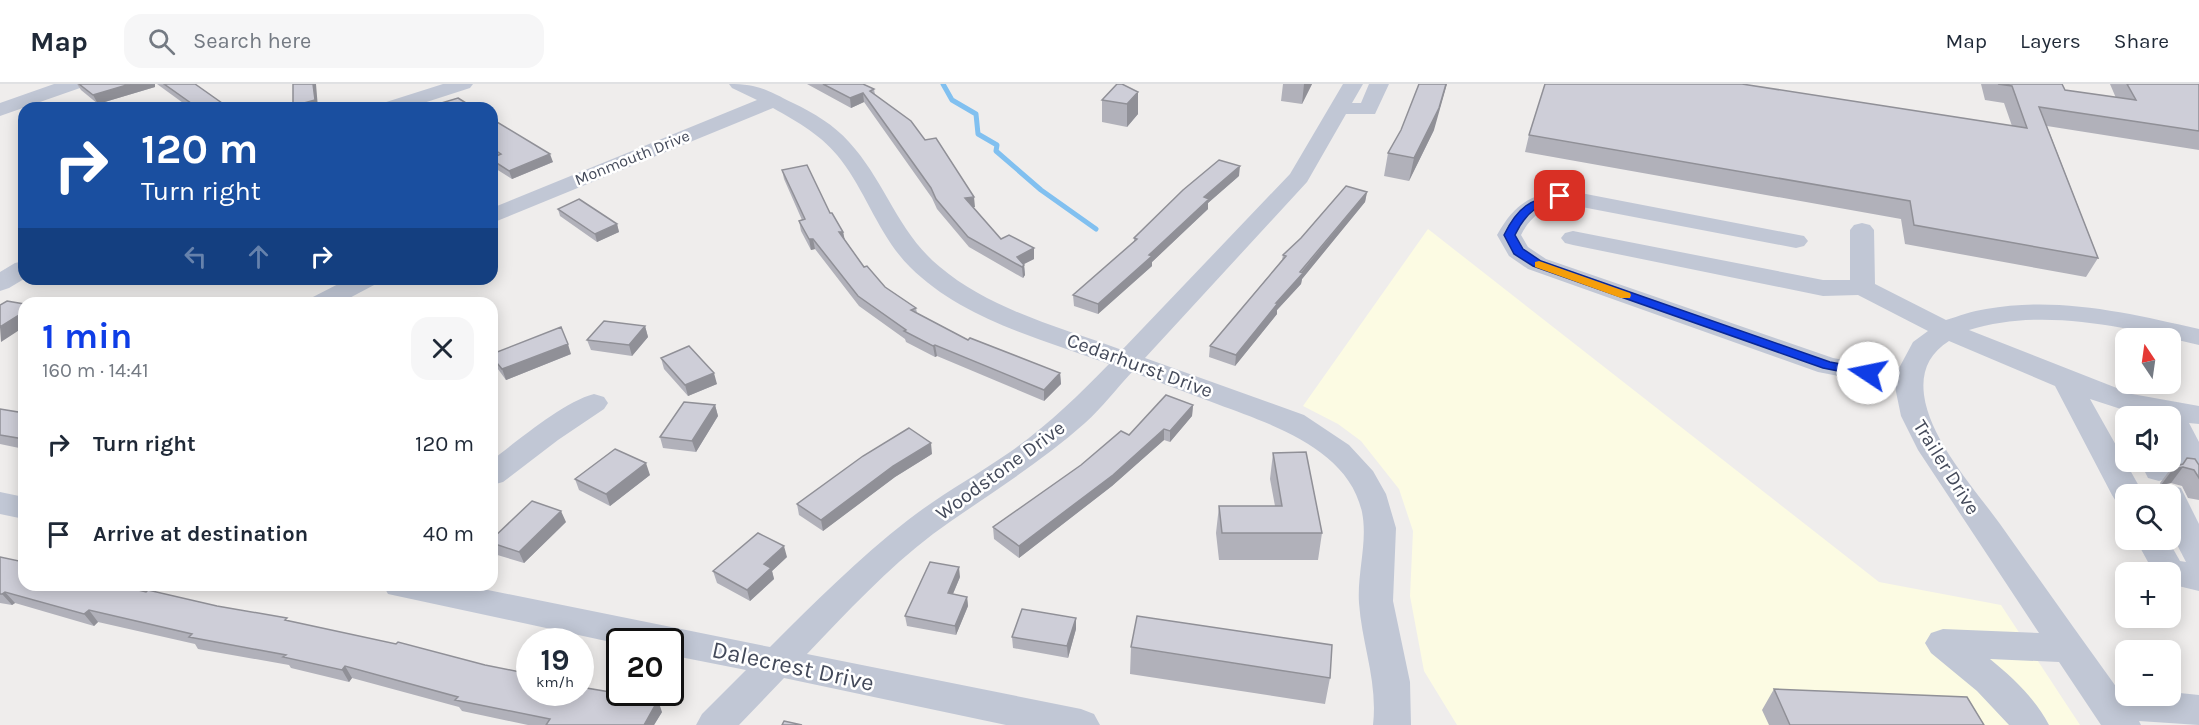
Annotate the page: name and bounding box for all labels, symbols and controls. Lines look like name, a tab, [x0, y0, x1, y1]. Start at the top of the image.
search box	[124, 14, 544, 68]
text: Map	[30, 25, 88, 58]
icon: search	[145, 25, 178, 58]
text: Search here	[193, 28, 311, 54]
text: Map	[1945, 29, 1987, 53]
text: Layers	[2020, 29, 2081, 53]
text: Share	[2114, 29, 2169, 53]
text: 120 m	[141, 124, 258, 174]
icon: right	[42, 126, 120, 204]
street label: Monmouth Drive	[572, 126, 692, 189]
pin	[1534, 170, 1585, 221]
text: Turn right	[141, 175, 261, 207]
icon: arrive	[1543, 179, 1576, 212]
icon: left	[179, 240, 212, 273]
icon: ahead	[242, 240, 275, 273]
icon: right	[305, 240, 338, 273]
text: 1 min	[42, 315, 132, 357]
button: close	[411, 317, 474, 380]
street label: Cedarhurst Drive	[1064, 328, 1216, 403]
north arrow	[2115, 328, 2181, 394]
map controls	[2115, 328, 2181, 706]
position arrow	[1836, 341, 1900, 405]
text: 160 m · 14:41	[42, 359, 149, 382]
button: sound	[2115, 406, 2181, 472]
street label: Woodstone Drive	[931, 416, 1069, 525]
street label: Trailer Drive	[1908, 416, 1985, 519]
icon: right	[42, 428, 75, 461]
text: Turn right	[93, 431, 196, 457]
text: 120 m	[415, 431, 474, 457]
button: search	[2115, 484, 2181, 550]
icon: arrive	[42, 518, 75, 551]
text: Arrive at destination	[93, 521, 308, 547]
text: 40 m	[423, 521, 474, 547]
button: +	[2115, 562, 2181, 628]
speed limit sign: 20	[606, 628, 684, 706]
street label: Dalecrest Drive	[709, 635, 877, 697]
button: −	[2115, 640, 2181, 706]
text: 19	[540, 642, 569, 678]
text: km/h	[536, 673, 574, 691]

